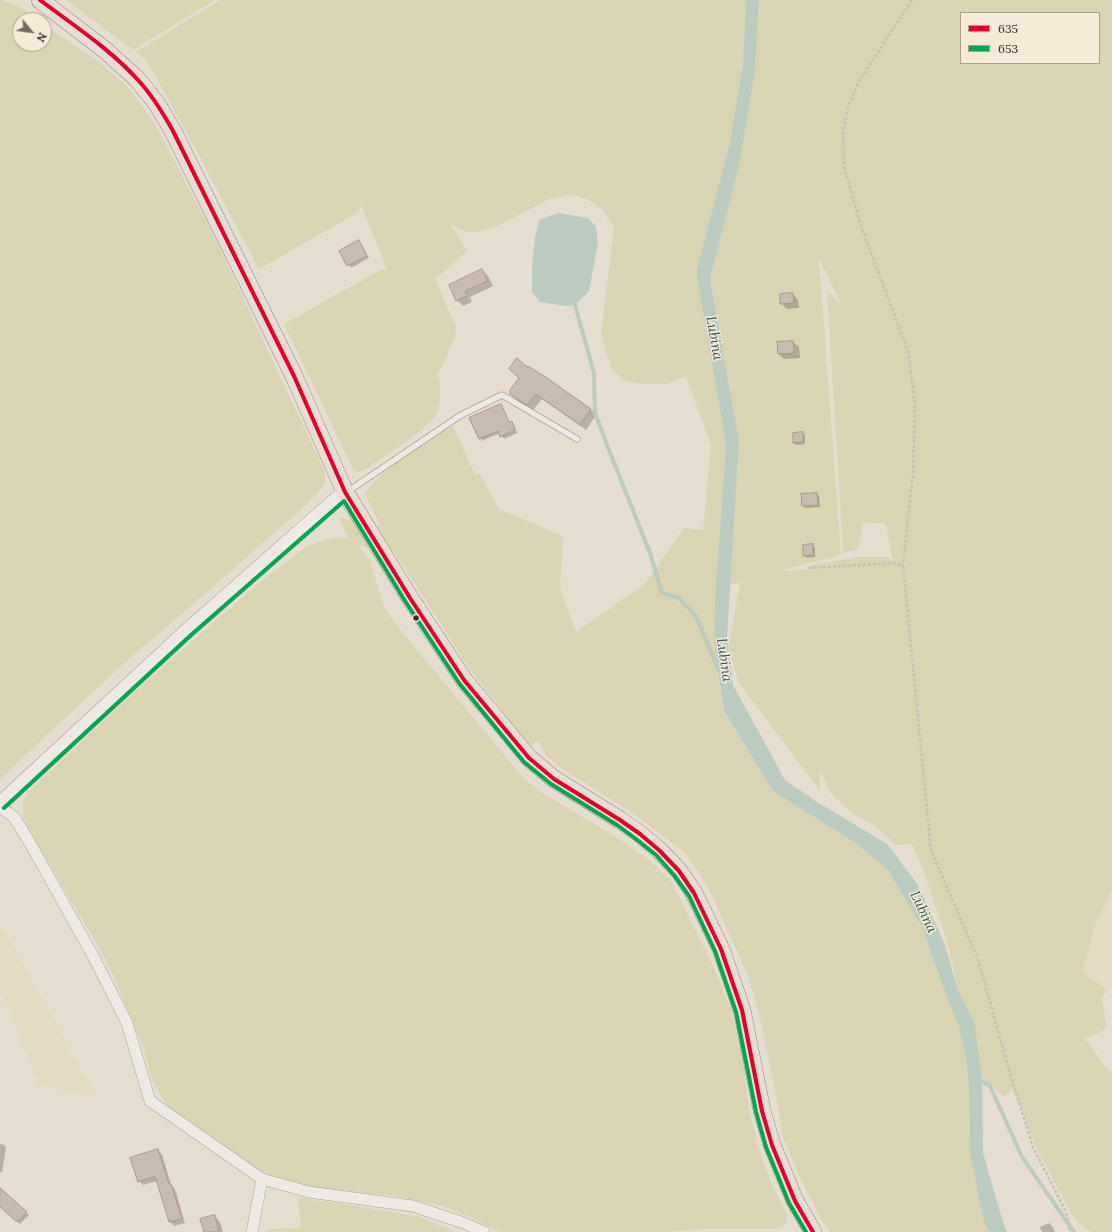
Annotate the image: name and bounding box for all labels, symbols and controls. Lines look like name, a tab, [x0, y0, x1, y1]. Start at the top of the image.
north arrow	[12, 12, 52, 52]
legend	[960, 12, 1100, 64]
text: 635	[998, 21, 1018, 36]
text: N	[33, 30, 50, 44]
text: 653	[998, 41, 1018, 56]
water label: Lubina	[702, 315, 726, 361]
unlabelled marker	[411, 613, 421, 623]
water label: Lubina	[713, 637, 735, 683]
water label: Lubina	[906, 888, 940, 936]

